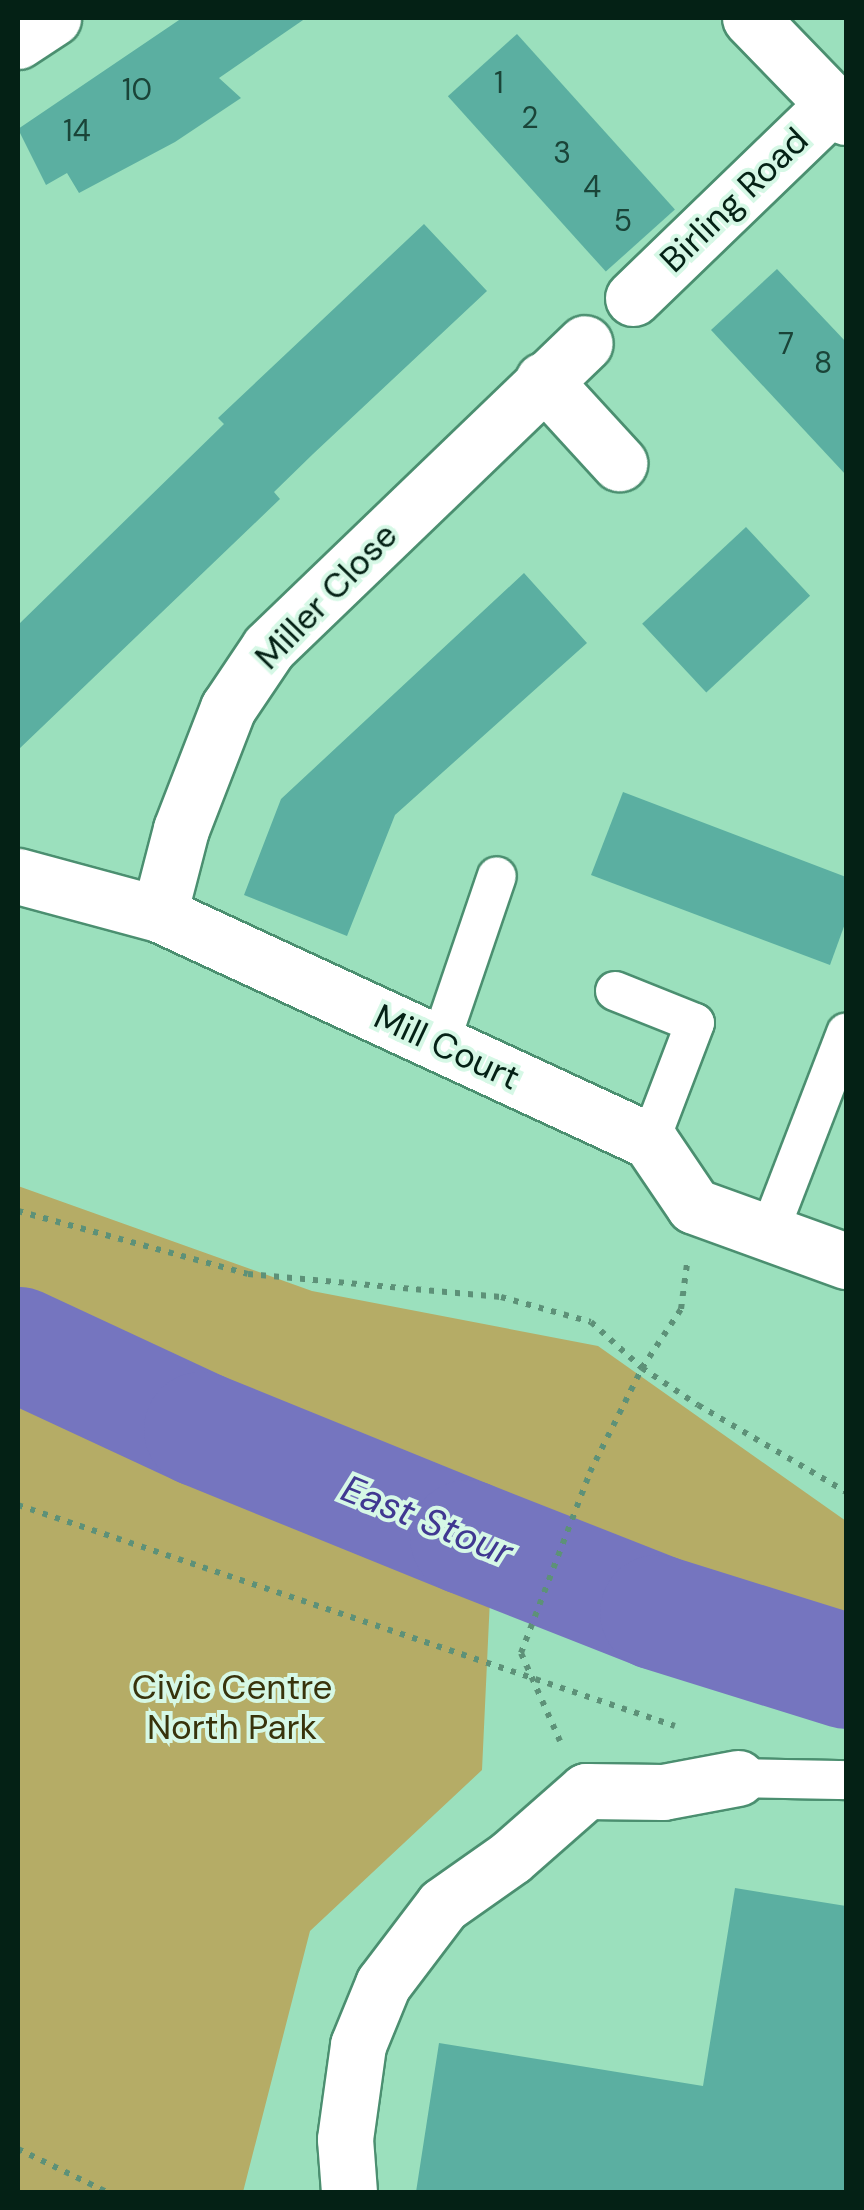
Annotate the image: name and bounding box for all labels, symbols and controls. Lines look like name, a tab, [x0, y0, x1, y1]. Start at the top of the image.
house number: 1	[494, 65, 504, 101]
house number: 10	[122, 72, 152, 108]
house number: 2	[521, 100, 539, 136]
house number: 14	[63, 113, 91, 149]
street label: Birling Road	[651, 119, 817, 281]
house number: 3	[553, 135, 571, 171]
house number: 4	[583, 169, 601, 205]
house number: 5	[614, 203, 632, 239]
house number: 7	[778, 326, 794, 362]
house number: 8	[814, 345, 832, 381]
street label: Miller Close	[246, 514, 406, 678]
street label: Mill Court	[368, 995, 526, 1099]
water label: East Stour	[335, 1466, 519, 1576]
park label: Civic Centre North Park	[132, 1666, 332, 1748]

